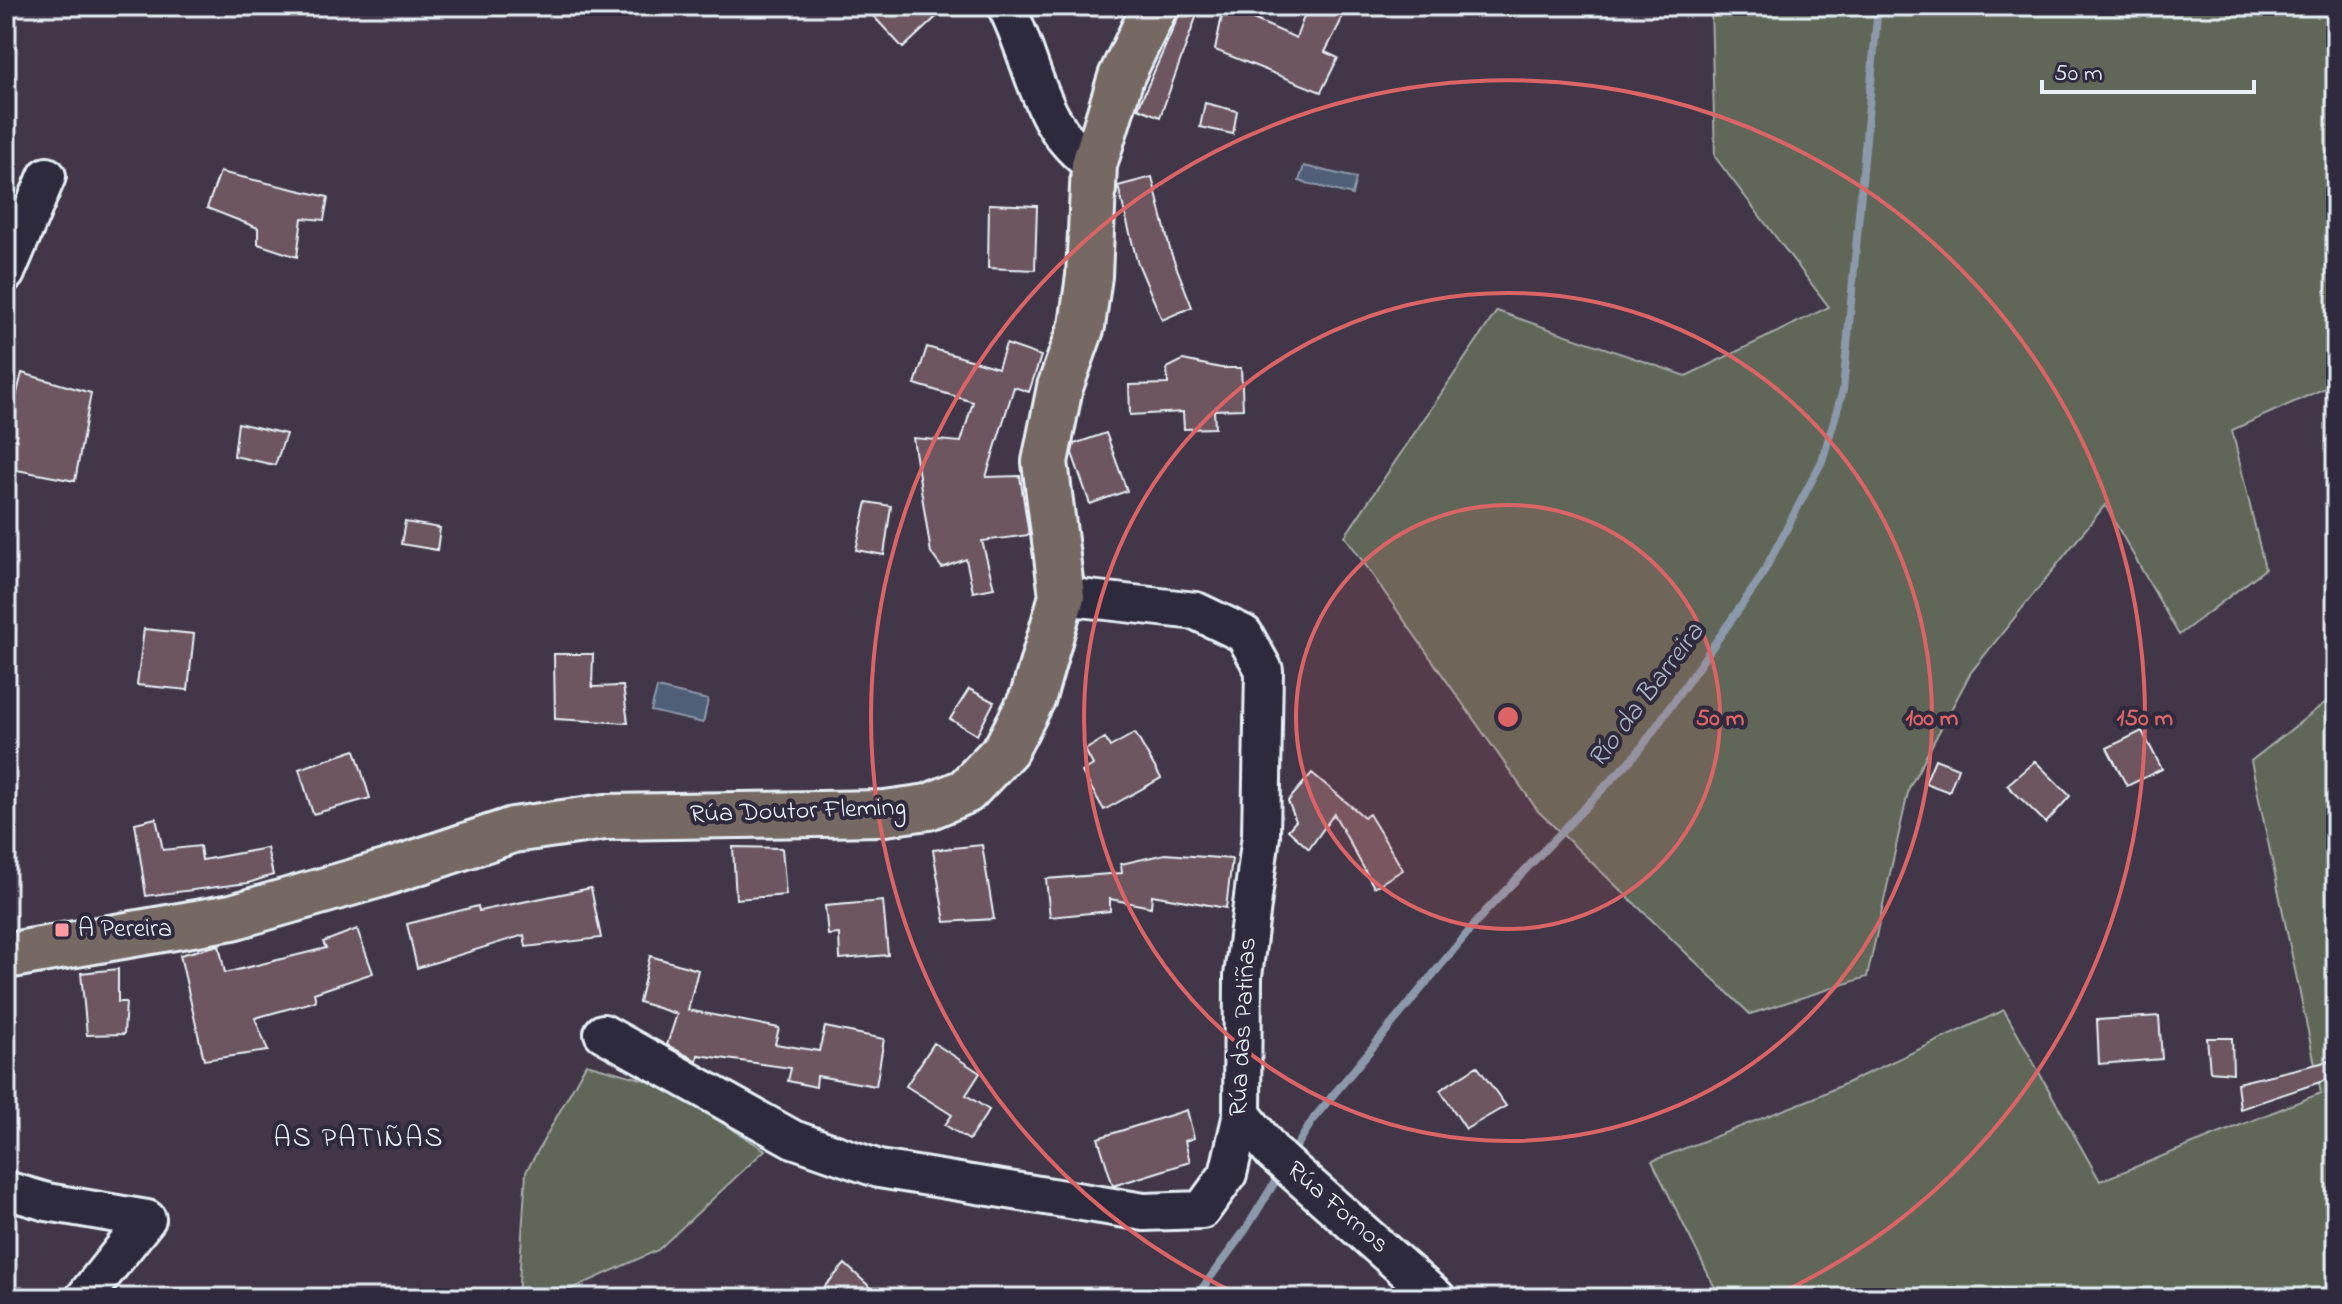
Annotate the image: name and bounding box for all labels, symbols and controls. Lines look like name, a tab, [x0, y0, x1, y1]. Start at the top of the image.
scale bar	[2042, 44, 2254, 94]
text: 50 m	[2054, 57, 2103, 92]
water label: Río da Barreira	[1579, 614, 1716, 777]
text: 50 m	[1696, 702, 1745, 737]
text: 100 m	[1906, 702, 1959, 737]
text: 150 m	[2117, 702, 2174, 737]
centre of rings	[1494, 703, 1522, 731]
street label: Rúa Doutor Fleming	[689, 789, 907, 835]
place label: A Pereira	[78, 911, 172, 949]
marker: A Pereira	[53, 921, 71, 939]
street label: Rúa das Patiñas	[1220, 937, 1268, 1117]
district label: AS PATIÑAS	[274, 1119, 444, 1160]
street label: Rúa Fornos	[1277, 1153, 1397, 1263]

